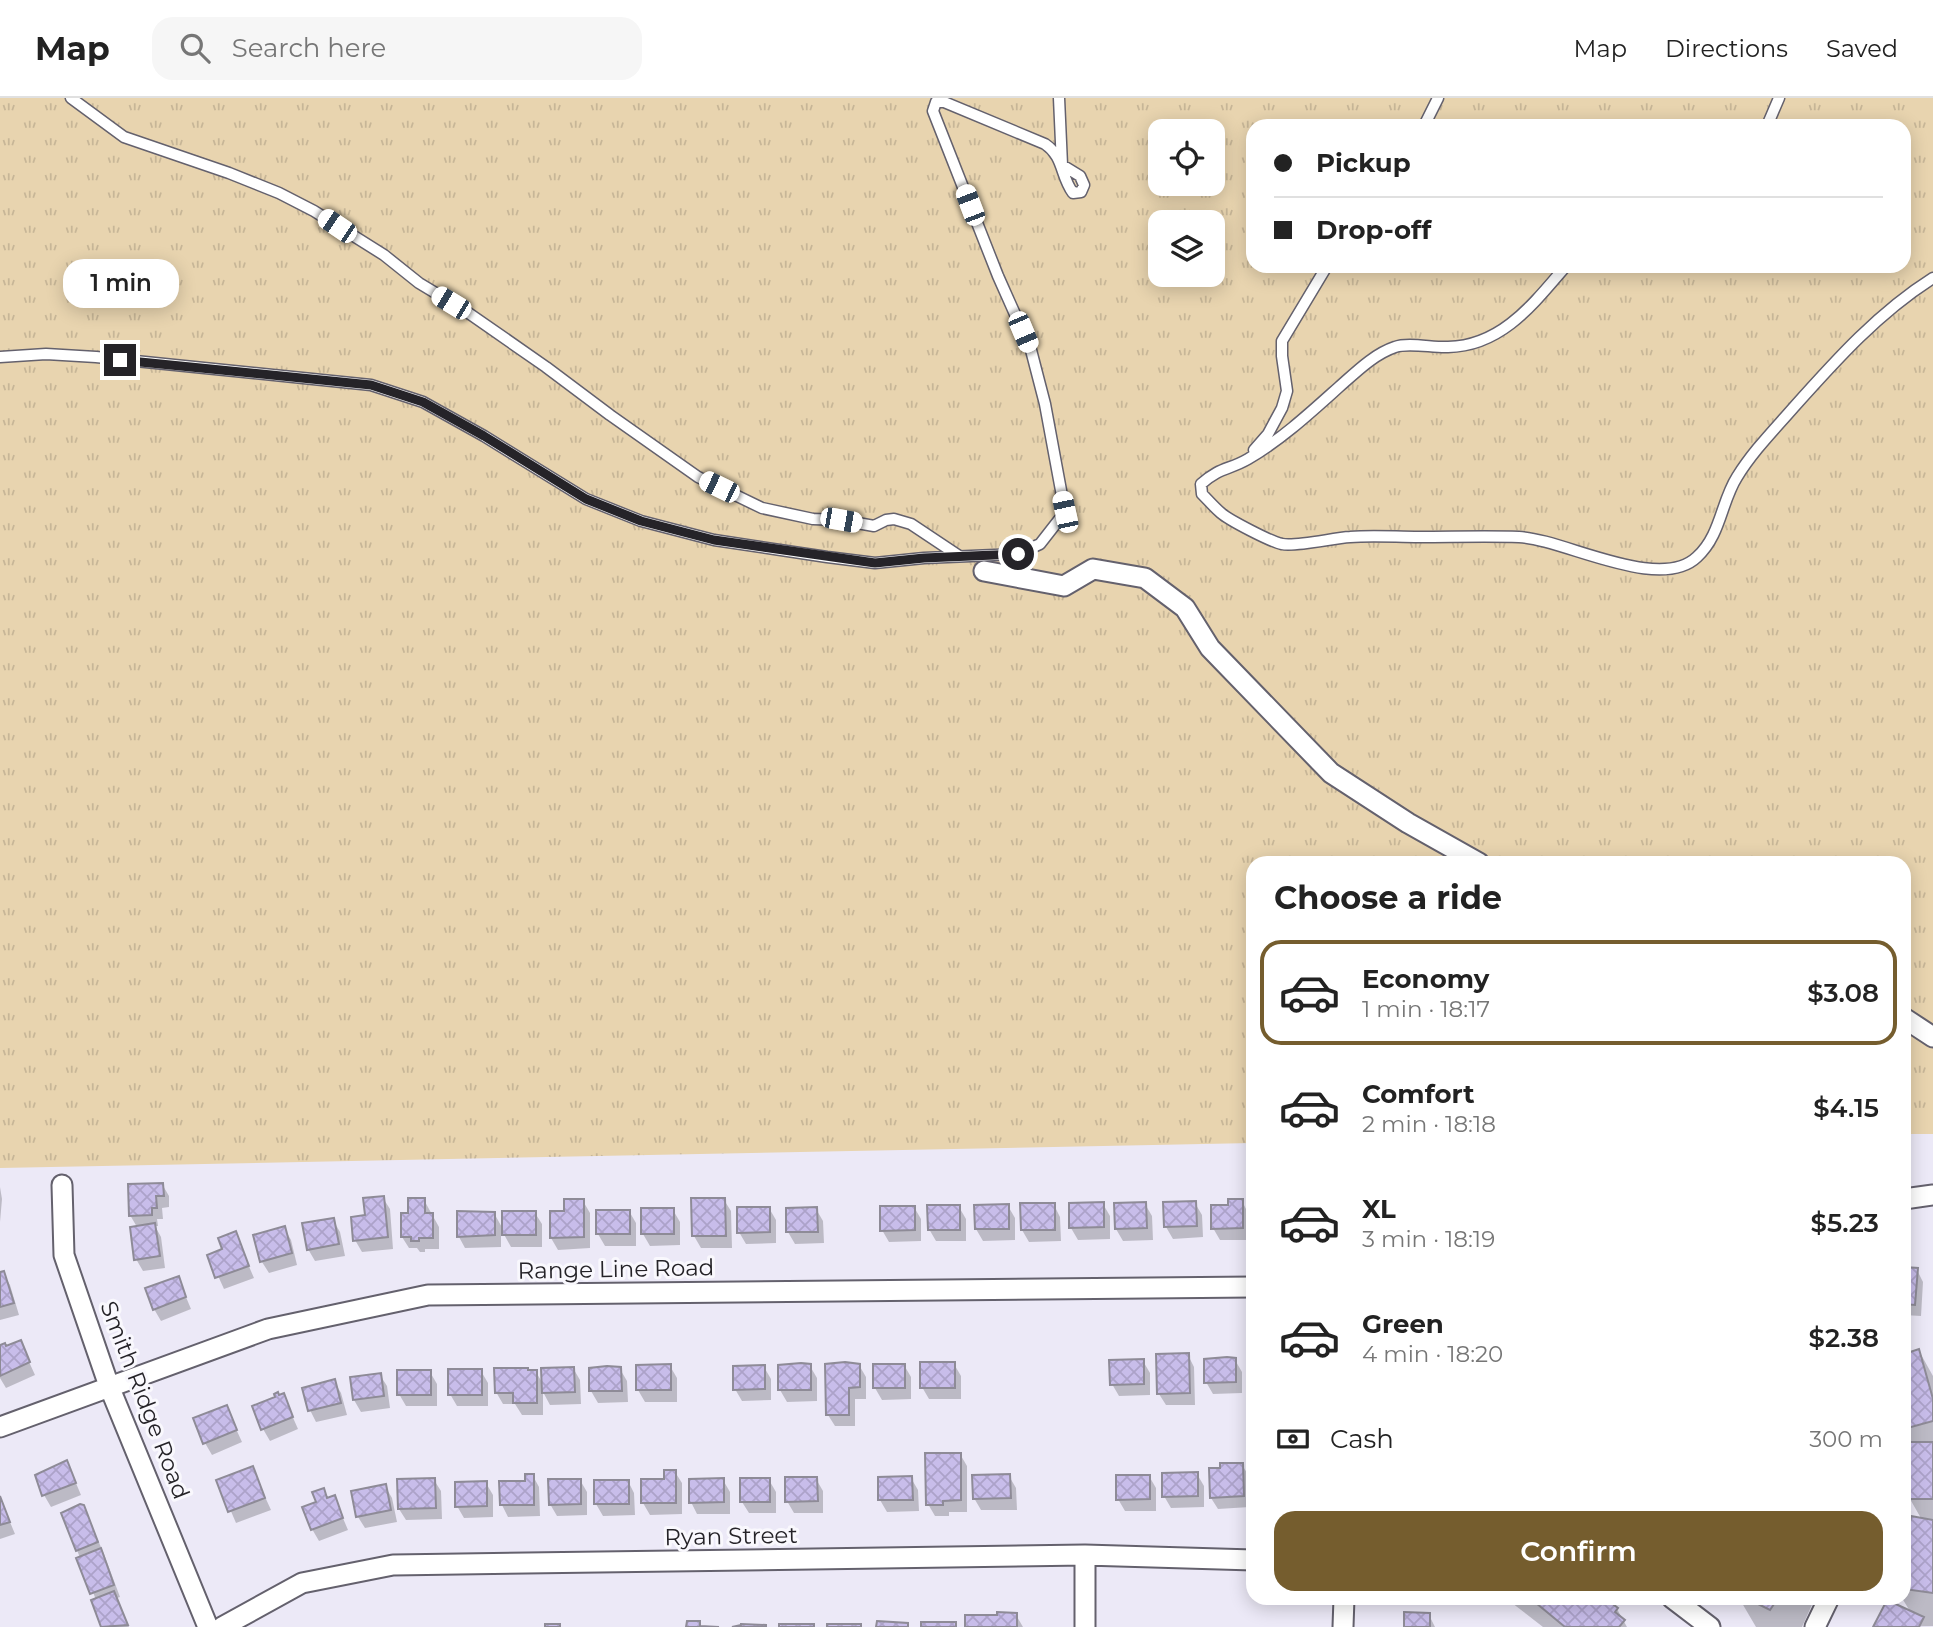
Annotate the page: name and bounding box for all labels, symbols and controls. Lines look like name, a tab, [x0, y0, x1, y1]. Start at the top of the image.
search box	[152, 17, 642, 80]
text: Map	[35, 28, 110, 68]
icon: search	[176, 29, 214, 67]
text: Search here	[232, 32, 386, 64]
text: Map	[1574, 34, 1627, 63]
text: Directions	[1665, 34, 1788, 63]
text: Saved	[1826, 34, 1898, 63]
map controls	[1148, 119, 1225, 287]
button: locate	[1148, 119, 1225, 196]
text: Pickup	[1316, 147, 1411, 179]
car	[953, 182, 988, 228]
car	[314, 206, 361, 246]
button: layers	[1148, 210, 1225, 287]
text: Drop-off	[1316, 214, 1431, 246]
callout: 1 min	[62, 258, 178, 308]
text: 1 min	[90, 269, 152, 297]
car	[428, 283, 475, 323]
car	[1006, 309, 1041, 355]
route end	[104, 344, 136, 376]
car	[696, 468, 743, 506]
car	[1051, 489, 1080, 535]
car	[819, 506, 864, 534]
route start	[1002, 538, 1034, 570]
text: Choose a ride	[1274, 878, 1502, 917]
icon: car	[1278, 961, 1341, 1024]
text: Economy	[1362, 963, 1489, 995]
text: $3.08	[1807, 977, 1879, 1009]
text: 1 min · 18:17	[1362, 995, 1490, 1023]
icon: car	[1278, 1076, 1341, 1139]
text: Comfort	[1362, 1078, 1474, 1110]
text: $4.15	[1813, 1092, 1879, 1124]
text: 2 min · 18:18	[1362, 1110, 1496, 1138]
icon: car	[1278, 1191, 1341, 1254]
text: XL	[1362, 1193, 1396, 1225]
text: $5.23	[1811, 1207, 1879, 1239]
text: 3 min · 18:19	[1362, 1225, 1495, 1253]
street label: Range Line Road	[517, 1253, 715, 1285]
street label: Smith Ridge Road	[94, 1297, 196, 1503]
icon: car	[1278, 1306, 1341, 1369]
text: Green	[1362, 1308, 1444, 1340]
text: $2.38	[1809, 1322, 1879, 1354]
text: 4 min · 18:20	[1362, 1340, 1503, 1368]
icon: cash	[1274, 1420, 1312, 1458]
text: Cash	[1330, 1423, 1394, 1455]
text: 300 m	[1809, 1425, 1883, 1453]
button: Confirm	[1274, 1511, 1883, 1591]
street label: Ryan Street	[664, 1521, 798, 1551]

